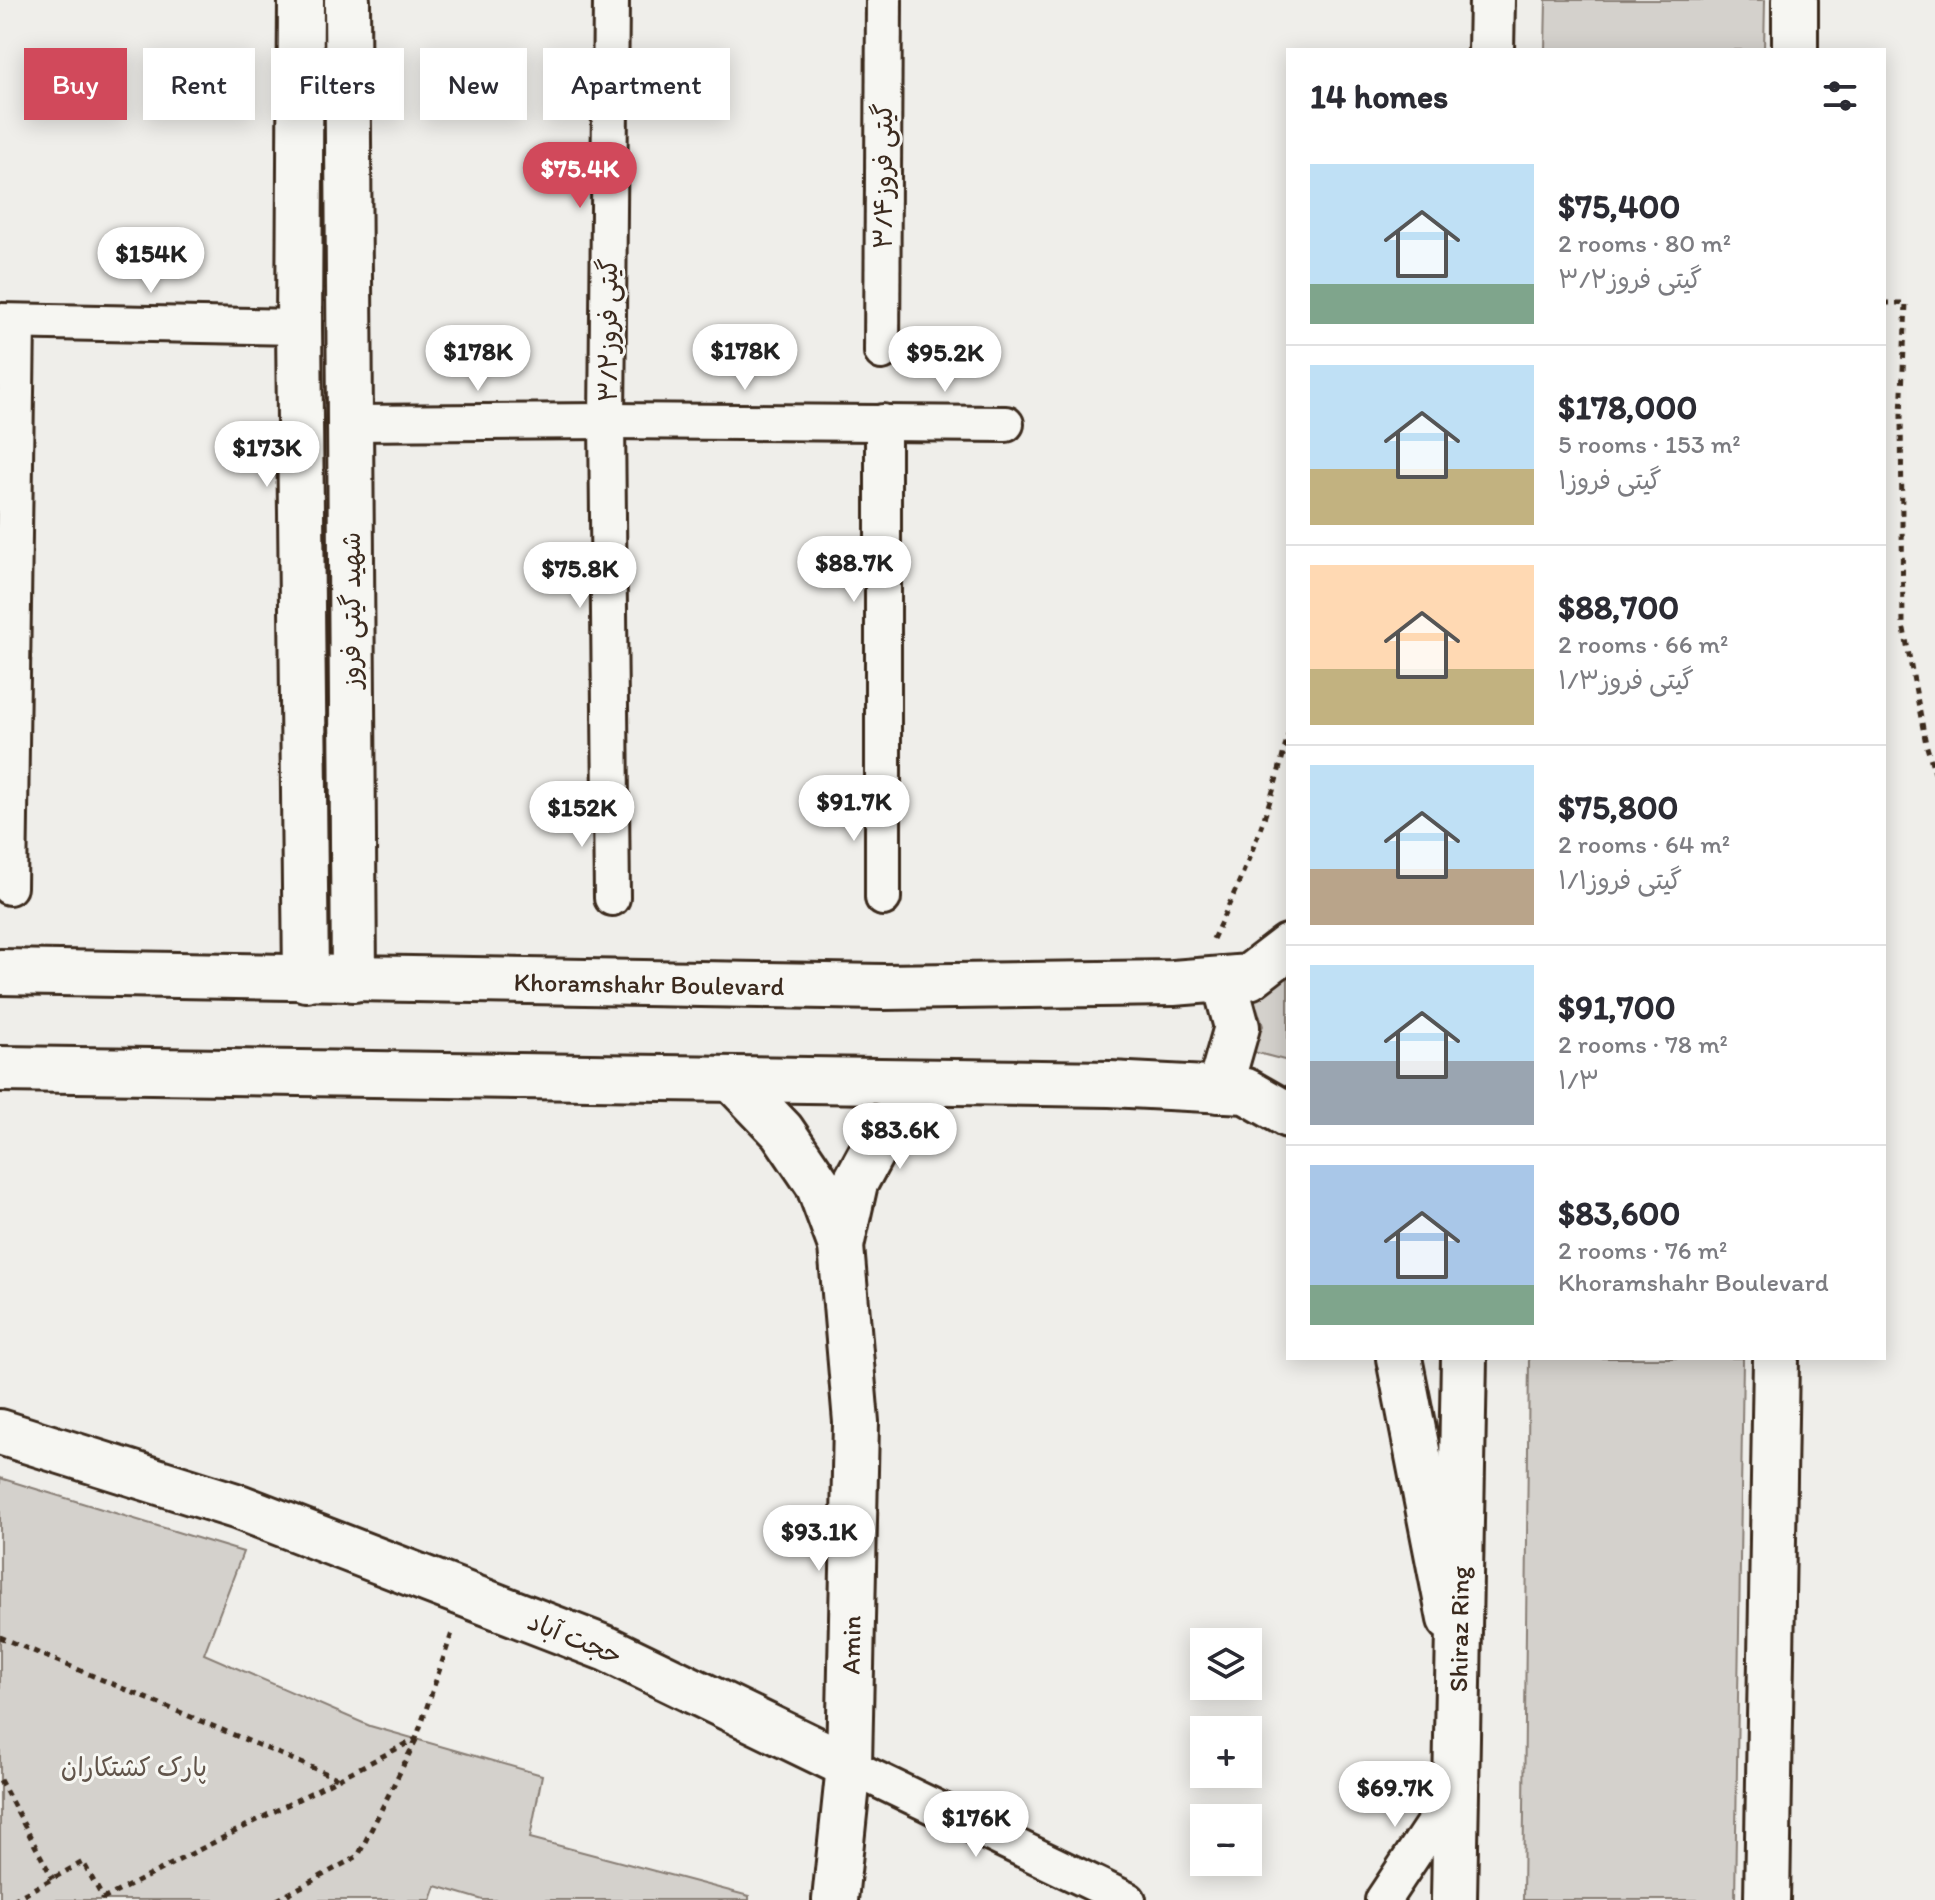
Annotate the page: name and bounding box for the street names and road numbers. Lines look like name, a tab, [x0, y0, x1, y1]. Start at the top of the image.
street label: ۳/۴گیتی فروز	[867, 103, 900, 249]
street label: ۳/۲گیتی فروز	[592, 258, 625, 402]
street label: شهید گیتی فروز	[335, 532, 368, 690]
street label: Khoramshahr Boulevard	[513, 966, 785, 1002]
street label: Shiraz Ring	[1442, 1565, 1476, 1692]
street label: حجت آباد	[523, 1605, 627, 1671]
street label: Amin	[834, 1615, 868, 1675]

